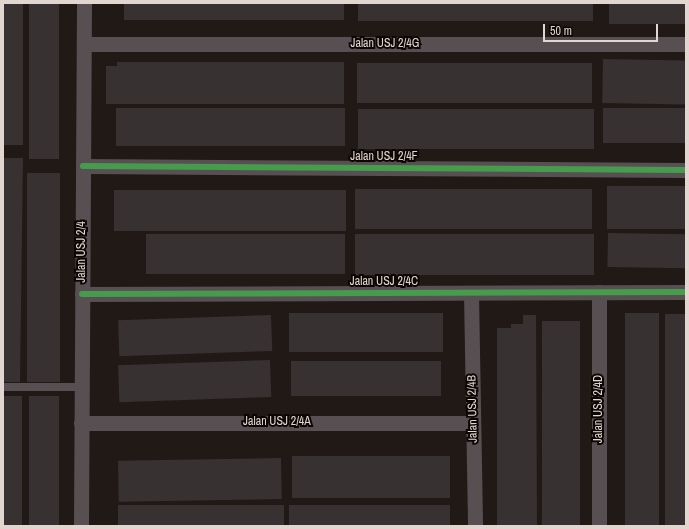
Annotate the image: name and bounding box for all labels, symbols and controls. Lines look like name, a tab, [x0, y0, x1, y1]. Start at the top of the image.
scale bar	[545, 16, 660, 42]
text: 50 m	[550, 23, 572, 39]
street label: Jalan USJ 2/4G	[351, 37, 419, 51]
street label: Jalan USJ 2/4F	[350, 150, 418, 164]
street label: Jalan USJ 2/4	[75, 221, 89, 283]
street label: Jalan USJ 2/4C	[350, 275, 418, 289]
street label: Jalan USJ 2/4B	[465, 375, 481, 443]
street label: Jalan USJ 2/4D	[592, 375, 606, 443]
street label: Jalan USJ 2/4A	[243, 415, 311, 429]

